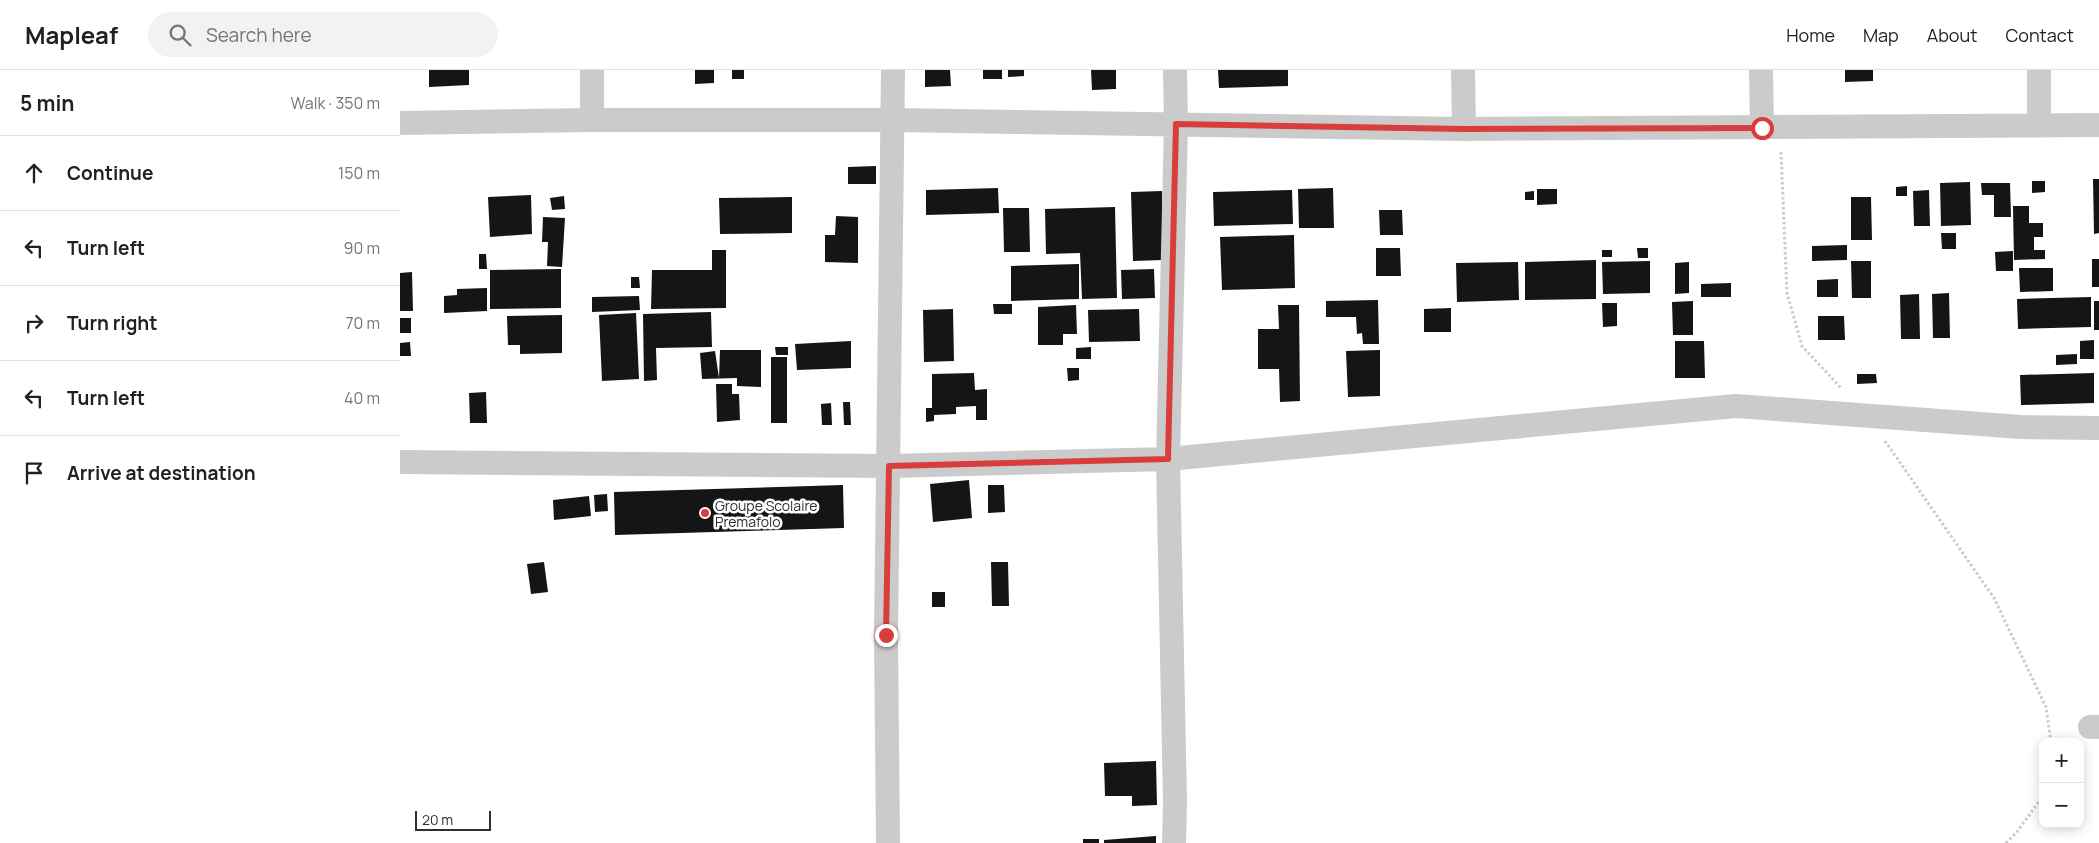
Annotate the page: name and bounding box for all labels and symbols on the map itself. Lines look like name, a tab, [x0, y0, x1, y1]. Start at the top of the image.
route start	[1751, 117, 1774, 140]
place label: Groupe Scolaire Premafolo	[715, 496, 818, 531]
marker: Groupe Scolaire Premafolo	[699, 507, 711, 519]
route end	[875, 624, 898, 647]
scale bar	[415, 808, 491, 831]

